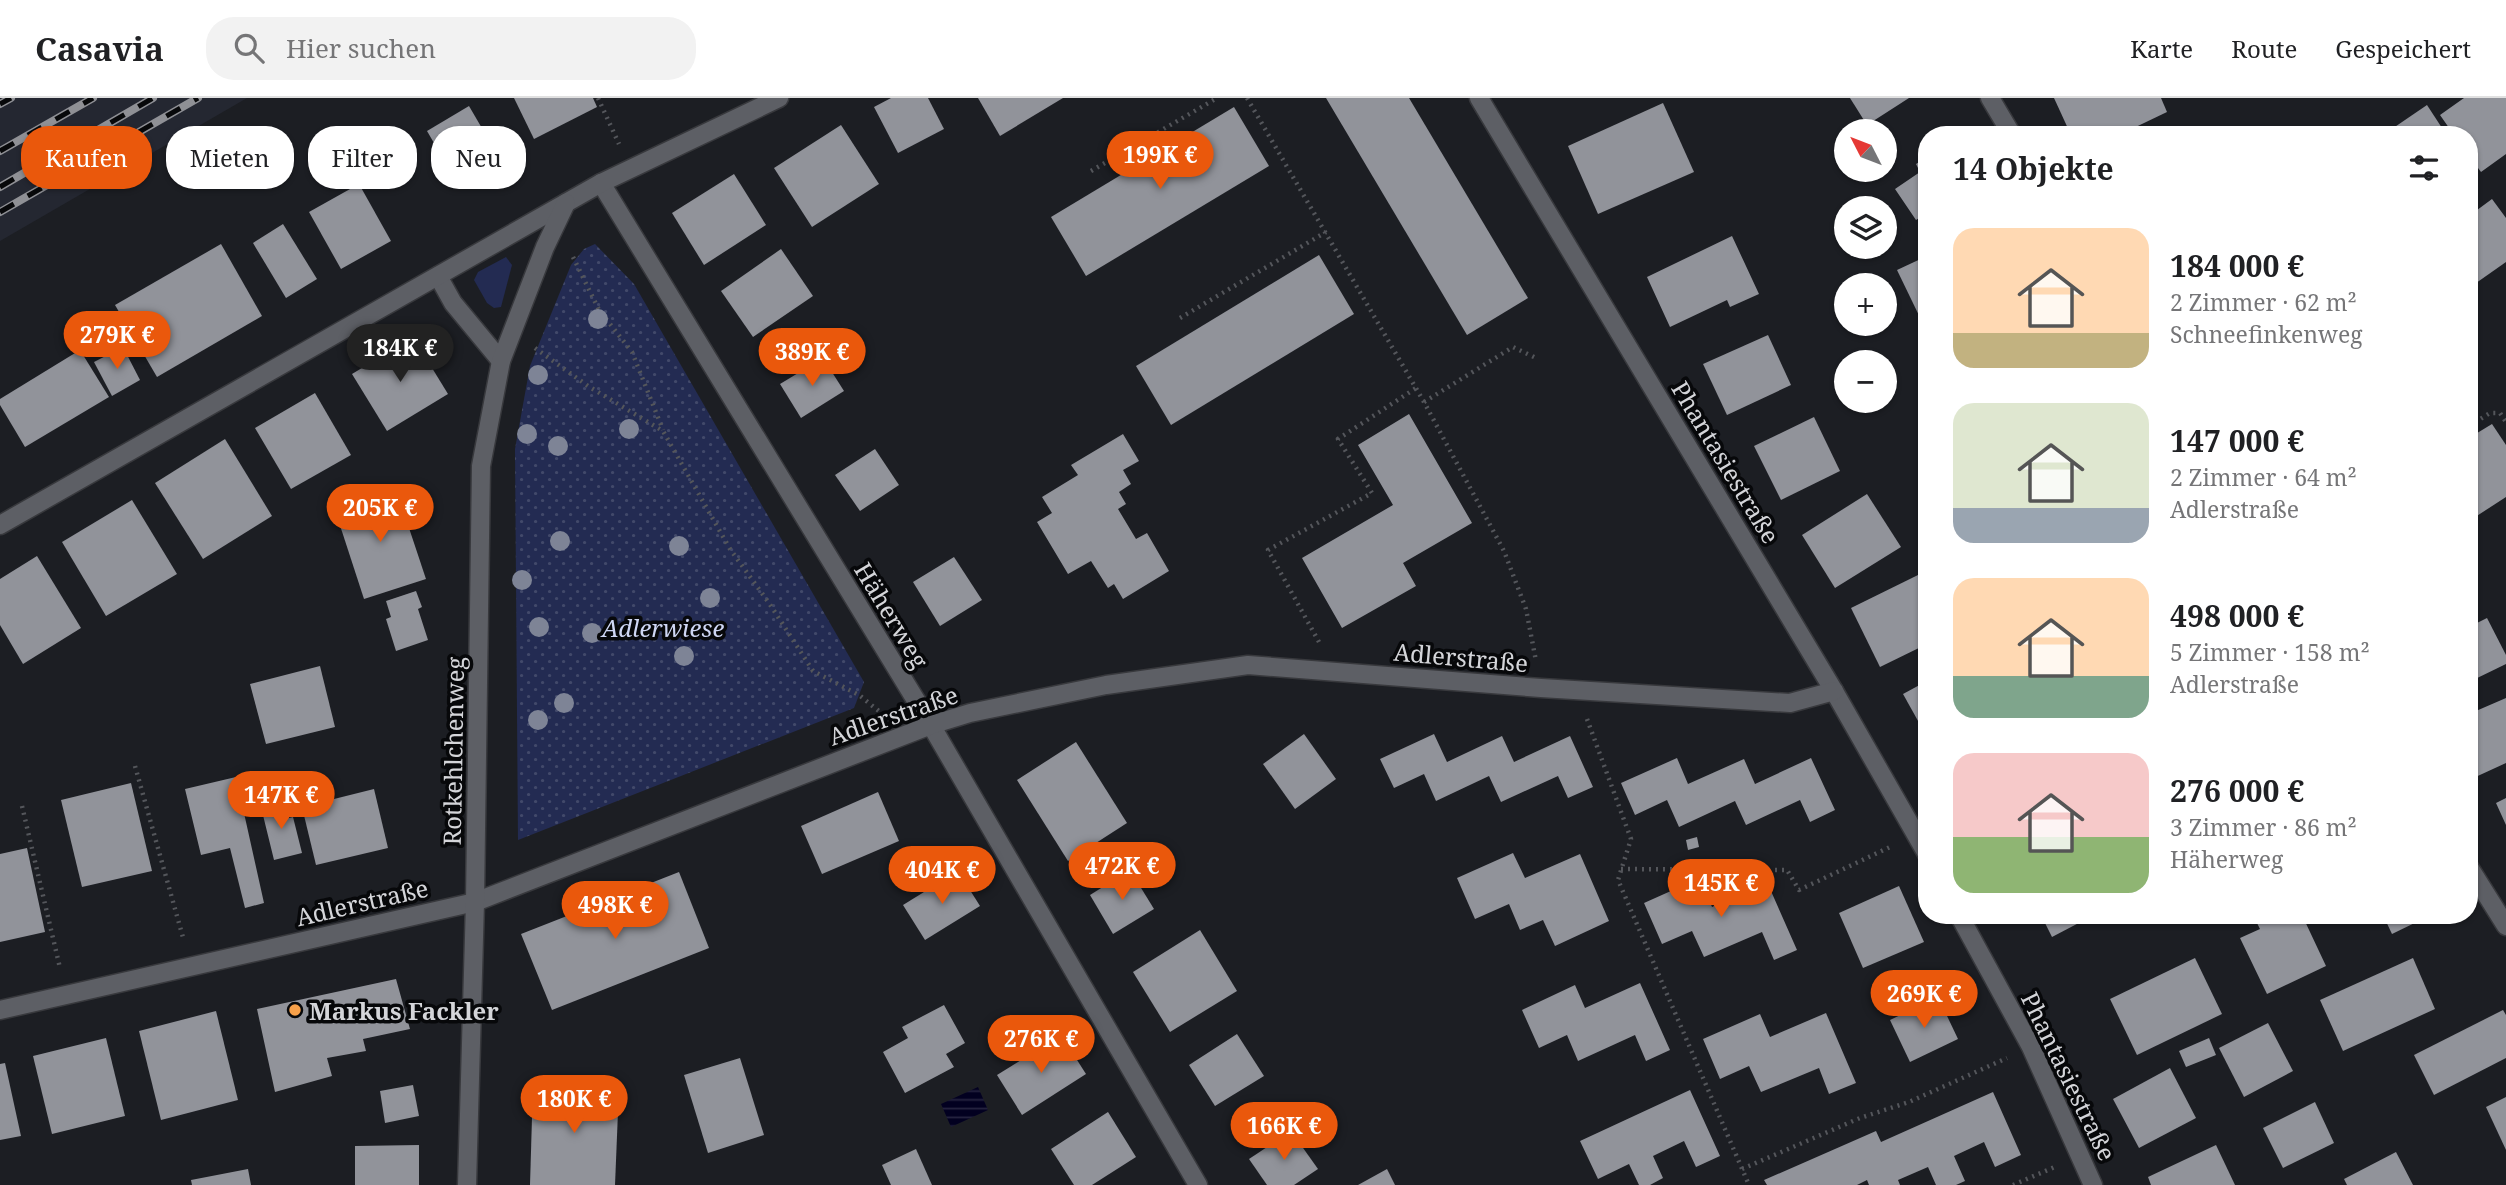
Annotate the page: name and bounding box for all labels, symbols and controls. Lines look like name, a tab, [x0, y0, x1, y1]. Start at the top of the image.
search box	[206, 17, 696, 80]
text: Casavia	[35, 26, 164, 71]
icon: search	[230, 29, 268, 67]
text: Hier suchen	[286, 30, 436, 66]
text: Karte	[2130, 32, 2193, 65]
text: Route	[2231, 32, 2297, 65]
text: Gespeichert	[2335, 32, 2471, 65]
north arrow	[1834, 119, 1897, 182]
map controls	[1834, 119, 1897, 413]
chip: Kaufen	[21, 126, 152, 189]
chip: Mieten	[166, 126, 294, 189]
chip: Filter	[308, 126, 417, 189]
chip: Neu	[431, 126, 526, 189]
pin: 199K €	[1103, 132, 1217, 191]
text: 199K €	[1123, 138, 1197, 170]
text: 14 Objekte	[1953, 148, 2114, 189]
icon: filters	[2405, 149, 2443, 187]
button: layers	[1834, 196, 1897, 259]
text: 184 000 €	[2170, 245, 2304, 286]
icon: home	[2009, 256, 2093, 340]
button: +	[1834, 273, 1897, 336]
text: 2 Zimmer · 62 m²	[2170, 286, 2357, 318]
pin: 279K €	[60, 312, 174, 371]
text: 279K €	[80, 318, 154, 350]
text: Schneefinkenweg	[2170, 318, 2363, 350]
pin: 184K €	[343, 324, 457, 384]
pin: 389K €	[755, 328, 869, 388]
text: 184K €	[363, 331, 437, 363]
text: 389K €	[775, 335, 849, 367]
button: −	[1834, 350, 1897, 413]
street label: Phantasiestraße	[1664, 375, 1788, 549]
text: 147 000 €	[2170, 420, 2304, 461]
icon: home	[2009, 431, 2093, 515]
text: 2 Zimmer · 64 m²	[2170, 461, 2357, 493]
pin: 205K €	[323, 484, 437, 544]
text: 205K €	[343, 491, 417, 523]
text: Adlerstraße	[2170, 493, 2299, 525]
street label: Häherweg	[847, 556, 937, 674]
text: 498 000 €	[2170, 595, 2304, 636]
icon: home	[2009, 606, 2093, 690]
park label: Adlerwiese	[600, 611, 724, 644]
street label: Adlerstraße	[1392, 635, 1530, 679]
text: 5 Zimmer · 158 m²	[2170, 636, 2370, 668]
street label: Rotkehlchenweg	[435, 656, 471, 846]
text: Adlerstraße	[2170, 668, 2299, 700]
street label: Adlerstraße	[824, 677, 962, 753]
text: 276 000 €	[2170, 770, 2304, 811]
pin: 147K €	[224, 772, 338, 831]
text: 147K €	[244, 778, 318, 810]
icon: home	[2009, 781, 2093, 865]
text: 3 Zimmer · 86 m²	[2170, 811, 2357, 843]
pin: 472K €	[1065, 842, 1179, 902]
text: Häherweg	[2170, 843, 2283, 875]
pin: 404K €	[885, 846, 999, 906]
text: 472K €	[1085, 849, 1159, 881]
text: 404K €	[905, 853, 979, 885]
pin: 145K €	[1664, 860, 1778, 919]
text: 145K €	[1684, 866, 1758, 898]
street label: Adlerstraße	[293, 871, 431, 933]
pin: 498K €	[558, 882, 672, 941]
text: 498K €	[578, 888, 652, 920]
pin: 269K €	[1867, 970, 1981, 1030]
text: 269K €	[1887, 977, 1961, 1009]
street label: Phantasiestraße	[2014, 986, 2124, 1166]
place label: Markus Fackler	[309, 994, 499, 1027]
marker: Markus Fackler	[287, 1002, 303, 1018]
pin: 276K €	[984, 1016, 1098, 1075]
text: 276K €	[1004, 1022, 1078, 1054]
pin: 180K €	[517, 1076, 631, 1135]
text: 180K €	[537, 1082, 611, 1114]
pin: 166K €	[1227, 1102, 1341, 1162]
text: 166K €	[1247, 1109, 1321, 1141]

